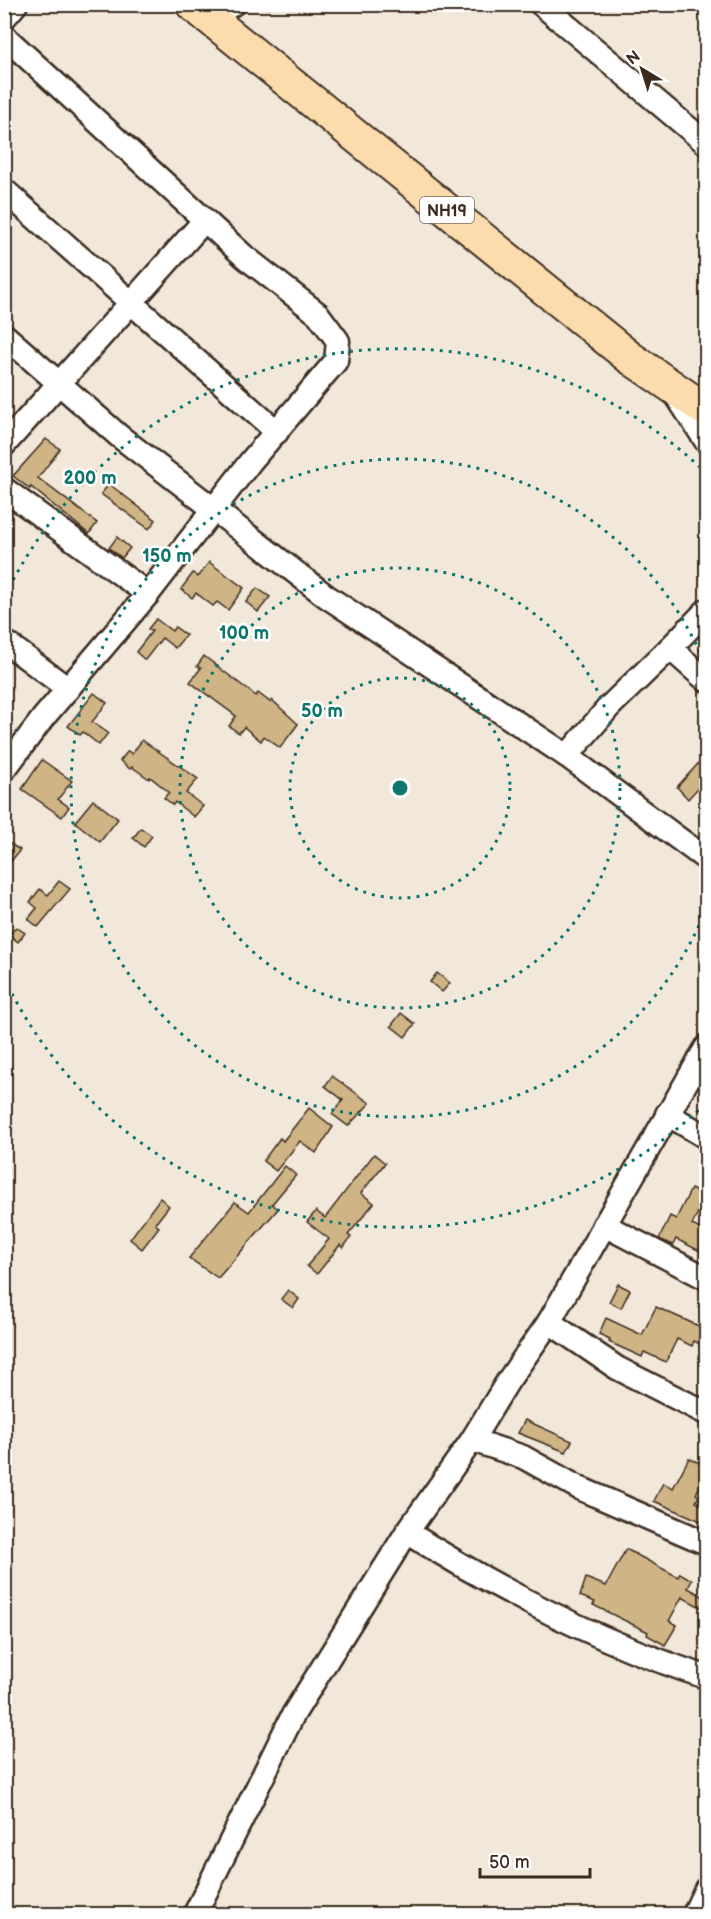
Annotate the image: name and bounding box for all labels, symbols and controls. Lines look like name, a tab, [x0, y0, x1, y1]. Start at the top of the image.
north arrow	[612, 39, 672, 99]
text: N	[623, 47, 644, 70]
road number: NH19	[420, 197, 474, 223]
text: 200 m	[63, 468, 117, 489]
text: 150 m	[142, 546, 192, 567]
text: 100 m	[219, 623, 269, 644]
text: 50 m	[301, 701, 343, 722]
centre of rings	[390, 778, 410, 798]
scale bar	[480, 1841, 590, 1879]
text: 50 m	[489, 1852, 530, 1873]

